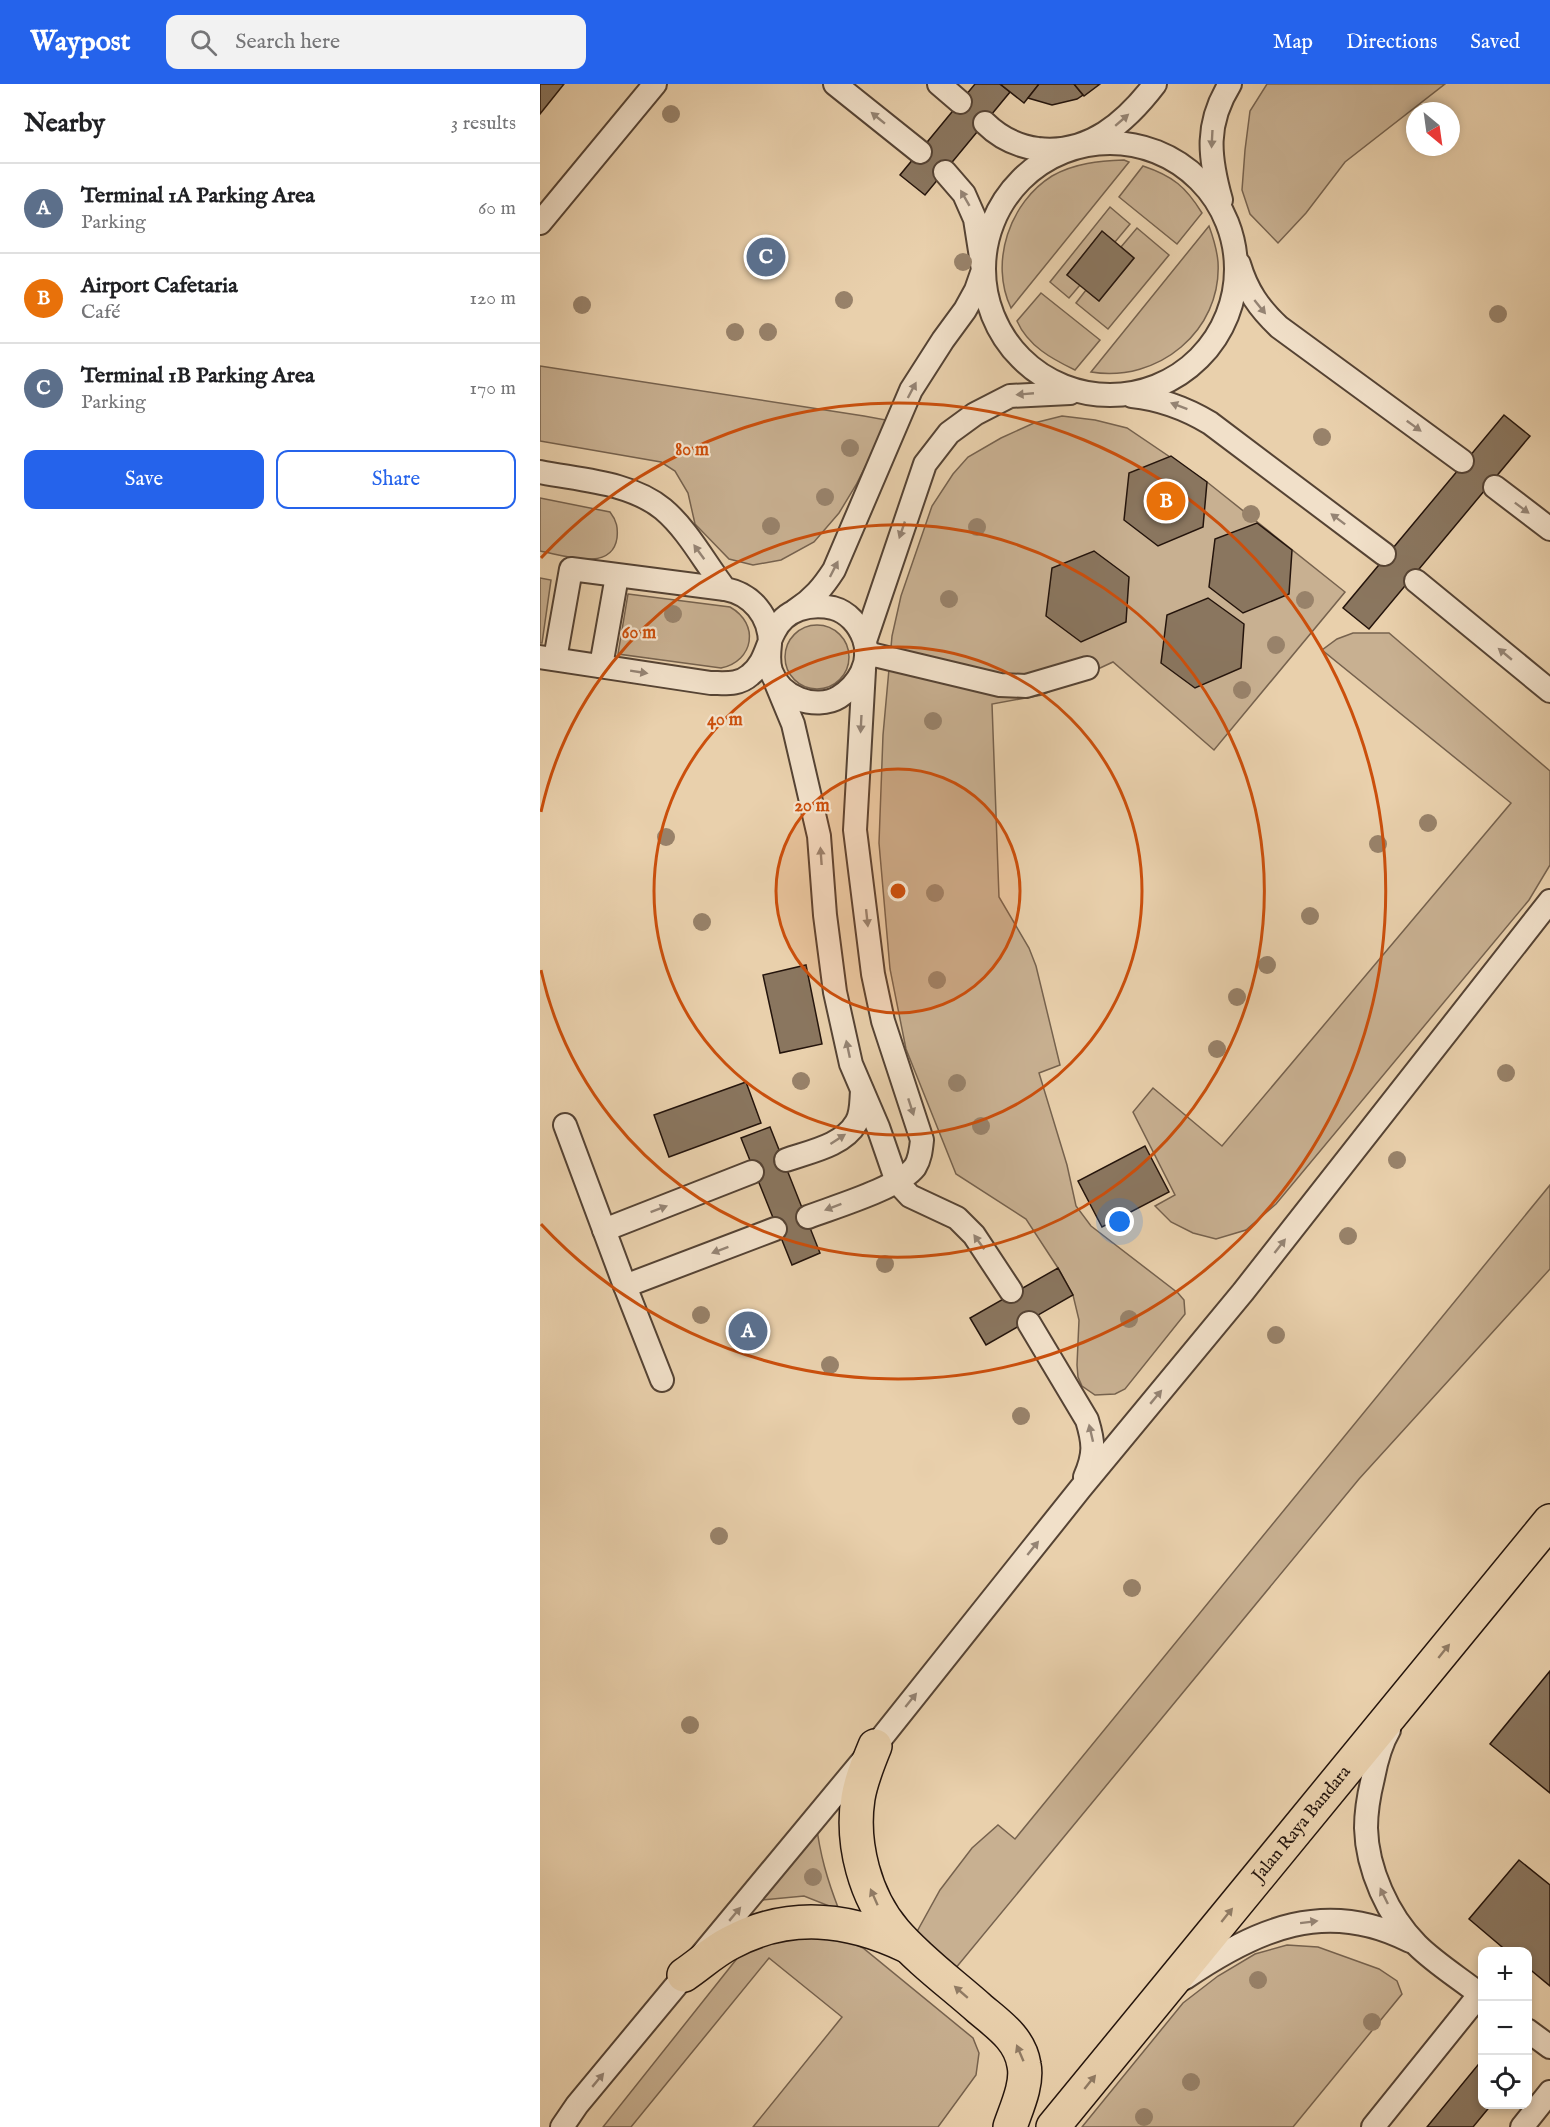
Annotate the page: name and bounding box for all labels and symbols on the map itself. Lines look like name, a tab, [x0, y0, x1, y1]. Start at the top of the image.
north arrow	[1406, 102, 1460, 156]
one-way arrow	[870, 112, 885, 125]
one-way arrow	[1114, 114, 1129, 127]
one-way arrow	[1207, 129, 1216, 148]
one-way arrow	[960, 189, 970, 206]
pin: C	[746, 234, 786, 279]
one-way arrow	[1253, 299, 1266, 314]
one-way arrow	[907, 381, 917, 398]
one-way arrow	[1015, 389, 1034, 399]
one-way arrow	[1170, 401, 1188, 411]
one-way arrow	[1406, 420, 1422, 432]
text: 80 m	[675, 439, 709, 462]
pin: B	[1146, 478, 1186, 524]
one-way arrow	[1515, 501, 1530, 513]
one-way arrow	[1330, 513, 1346, 525]
one-way arrow	[896, 521, 906, 539]
one-way arrow	[693, 545, 705, 560]
one-way arrow	[829, 560, 838, 577]
text: 60 m	[622, 622, 656, 645]
one-way arrow	[1497, 648, 1513, 661]
one-way arrow	[630, 667, 649, 676]
text: 40 m	[707, 709, 743, 732]
one-way arrow	[856, 715, 866, 734]
text: 20 m	[794, 795, 830, 818]
one-way arrow	[816, 847, 825, 866]
centre of rings	[888, 881, 908, 901]
one-way arrow	[862, 909, 872, 928]
one-way arrow	[843, 1039, 852, 1058]
one-way arrow	[907, 1098, 916, 1116]
one-way arrow	[830, 1133, 846, 1144]
one-way arrow	[824, 1203, 842, 1212]
one-way arrow	[650, 1204, 668, 1213]
your location	[1105, 1207, 1134, 1236]
one-way arrow	[973, 1235, 985, 1251]
one-way arrow	[1273, 1238, 1286, 1254]
one-way arrow	[711, 1246, 729, 1255]
pin: A	[728, 1308, 768, 1354]
one-way arrow	[1150, 1389, 1163, 1405]
one-way arrow	[1085, 1424, 1095, 1443]
one-way arrow	[1026, 1541, 1039, 1556]
one-way arrow	[1438, 1643, 1451, 1659]
one-way arrow	[905, 1692, 918, 1708]
street label: Jalan Raya Bandara	[1246, 1761, 1356, 1888]
one-way arrow	[1380, 1887, 1389, 1904]
one-way arrow	[869, 1888, 879, 1906]
one-way arrow	[729, 1906, 742, 1922]
one-way arrow	[1220, 1908, 1233, 1923]
one-way arrow	[1299, 1917, 1318, 1926]
one-way arrow	[954, 1986, 969, 1999]
one-way arrow	[1015, 2043, 1025, 2061]
one-way arrow	[591, 2073, 603, 2088]
one-way arrow	[1083, 2075, 1096, 2090]

